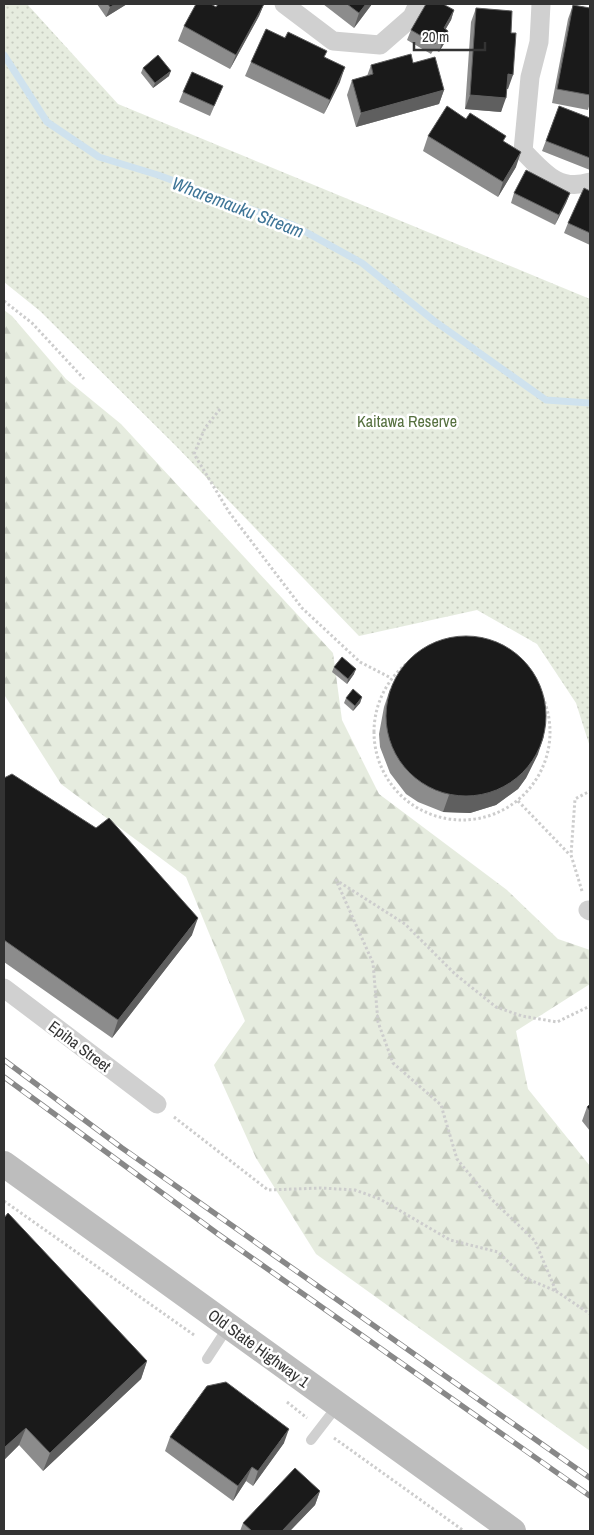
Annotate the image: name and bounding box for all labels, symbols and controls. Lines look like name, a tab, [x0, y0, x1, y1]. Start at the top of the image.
scale bar	[414, 20, 485, 52]
text: 20 m	[422, 26, 449, 47]
water label: Wharemauku Stream	[168, 170, 308, 244]
park label: Kaitawa Reserve	[357, 410, 457, 432]
street label: Epiha Street	[44, 1015, 116, 1077]
street label: Old State Highway 1	[204, 1304, 315, 1393]

